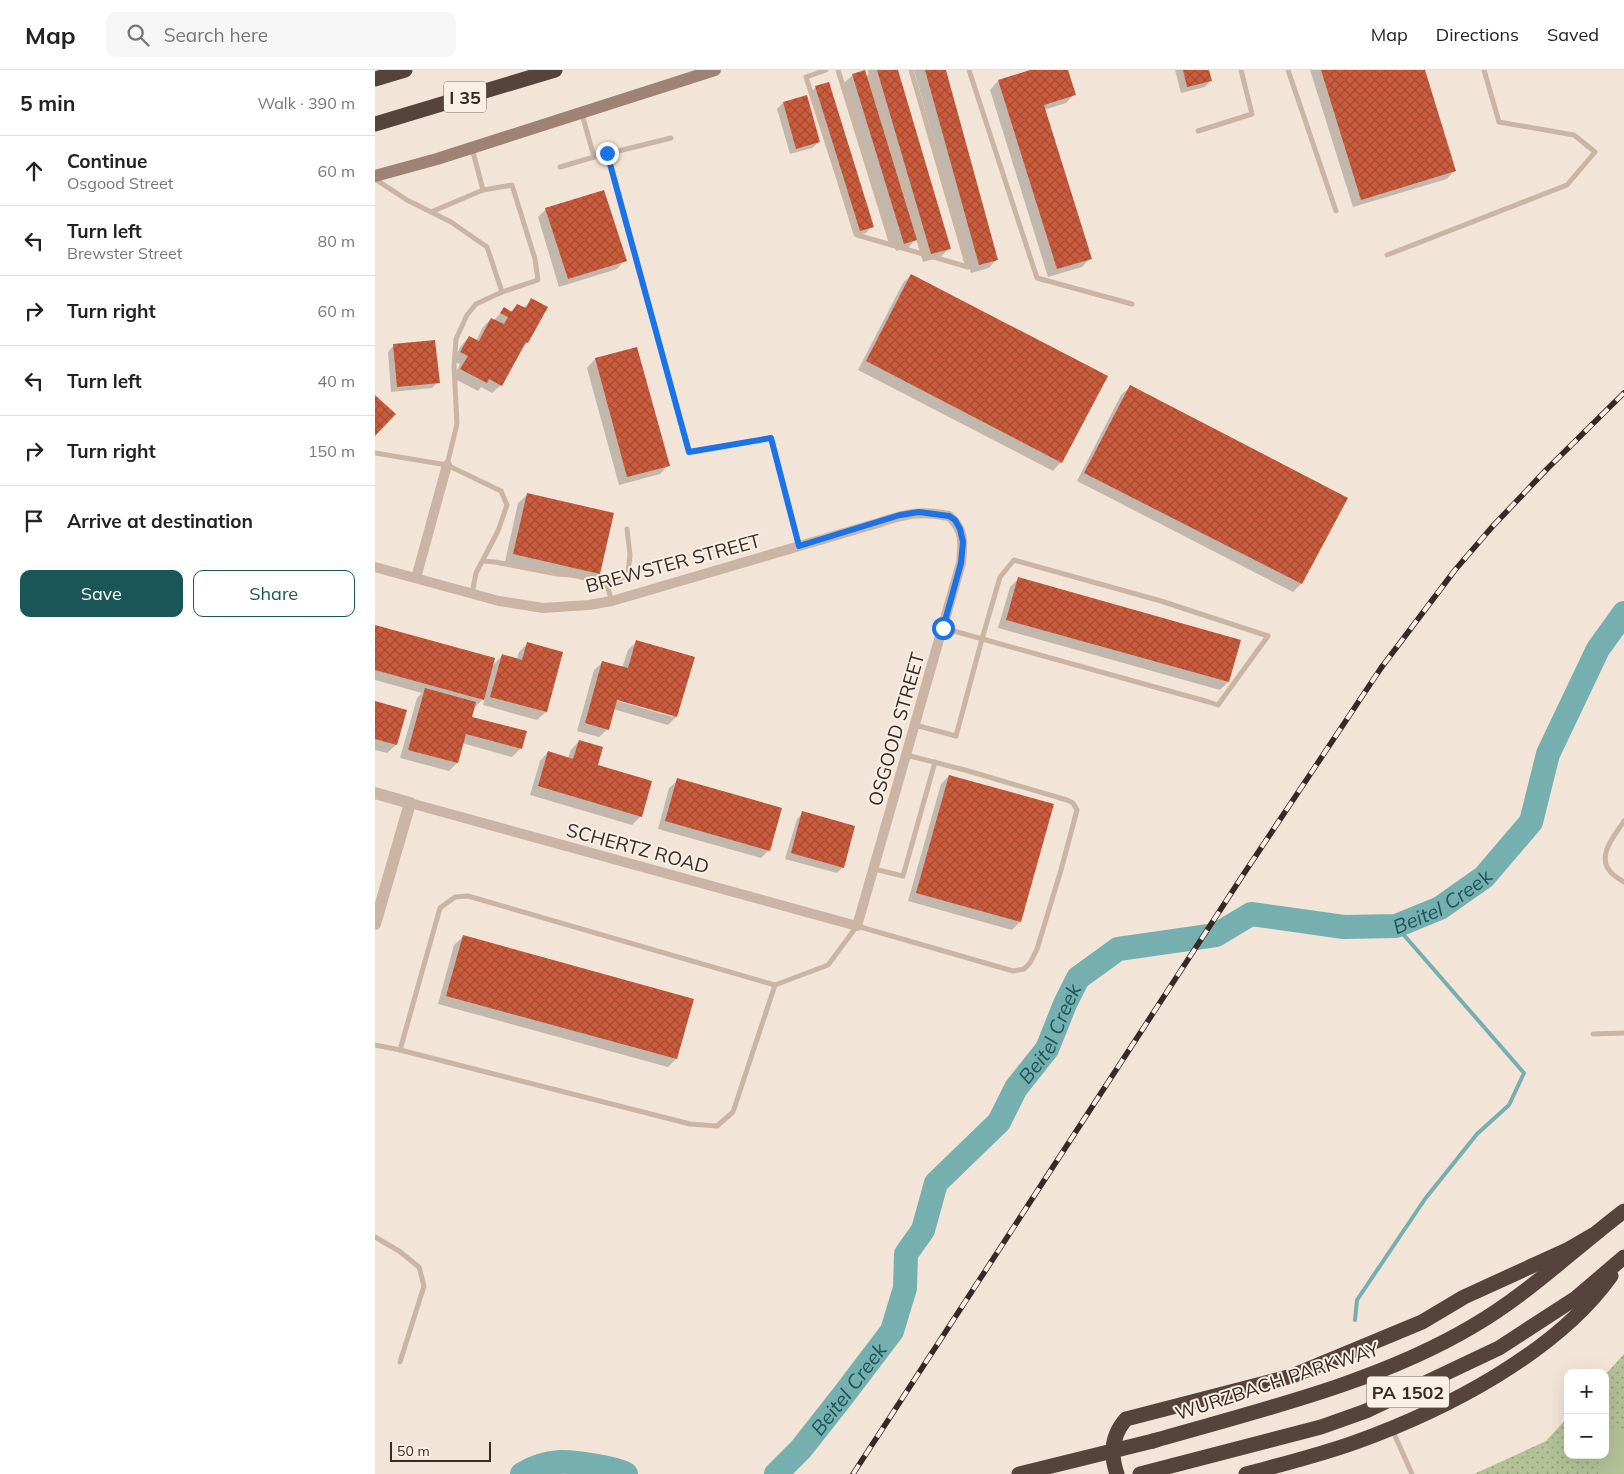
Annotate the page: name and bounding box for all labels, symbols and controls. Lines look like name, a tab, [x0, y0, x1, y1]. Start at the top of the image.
search box	[106, 12, 456, 57]
text: Map	[25, 20, 76, 50]
icon: search	[124, 21, 152, 49]
text: Search here	[164, 23, 268, 47]
text: Map	[1371, 23, 1408, 46]
text: Directions	[1436, 23, 1519, 46]
text: Saved	[1547, 23, 1599, 46]
road number: I 35	[444, 82, 486, 112]
text: 5 min	[20, 90, 75, 116]
text: Walk · 390 m	[257, 93, 355, 113]
route end	[596, 142, 619, 165]
text: Continue	[67, 149, 147, 173]
icon: ahead	[20, 157, 48, 185]
text: 60 m	[318, 161, 355, 181]
text: Osgood Street	[67, 173, 173, 193]
text: Turn left	[67, 219, 142, 243]
icon: left	[20, 227, 48, 255]
text: 80 m	[318, 231, 355, 251]
text: Brewster Street	[67, 243, 182, 263]
icon: right	[20, 297, 48, 325]
text: Turn right	[67, 299, 156, 323]
text: 60 m	[318, 301, 355, 321]
icon: left	[20, 367, 48, 395]
text: Turn left	[67, 369, 142, 393]
text: 40 m	[318, 371, 355, 391]
icon: right	[20, 437, 48, 465]
text: Turn right	[67, 439, 156, 463]
text: 150 m	[308, 441, 355, 461]
icon: arrive	[20, 507, 48, 535]
text: Arrive at destination	[67, 509, 253, 533]
street label: BREWSTER STREET	[583, 528, 764, 598]
button: Save	[20, 570, 183, 617]
button: Share	[193, 570, 355, 617]
route start	[932, 617, 955, 640]
street label: OSGOOD STREET	[863, 649, 930, 809]
street label: SCHERTZ ROAD	[564, 817, 712, 879]
water label: Beitel Creek	[1389, 864, 1498, 939]
water label: Beitel Creek	[1012, 979, 1086, 1088]
water label: Beitel Creek	[805, 1337, 892, 1440]
street label: WURZBACH PARKWAY	[1172, 1337, 1382, 1425]
map controls	[1564, 1369, 1609, 1459]
button: +	[1564, 1369, 1609, 1414]
road number: PA 1502	[1367, 1376, 1449, 1408]
button: −	[1564, 1414, 1609, 1459]
scale bar	[390, 1439, 491, 1462]
text: 50 m	[397, 1442, 430, 1460]

